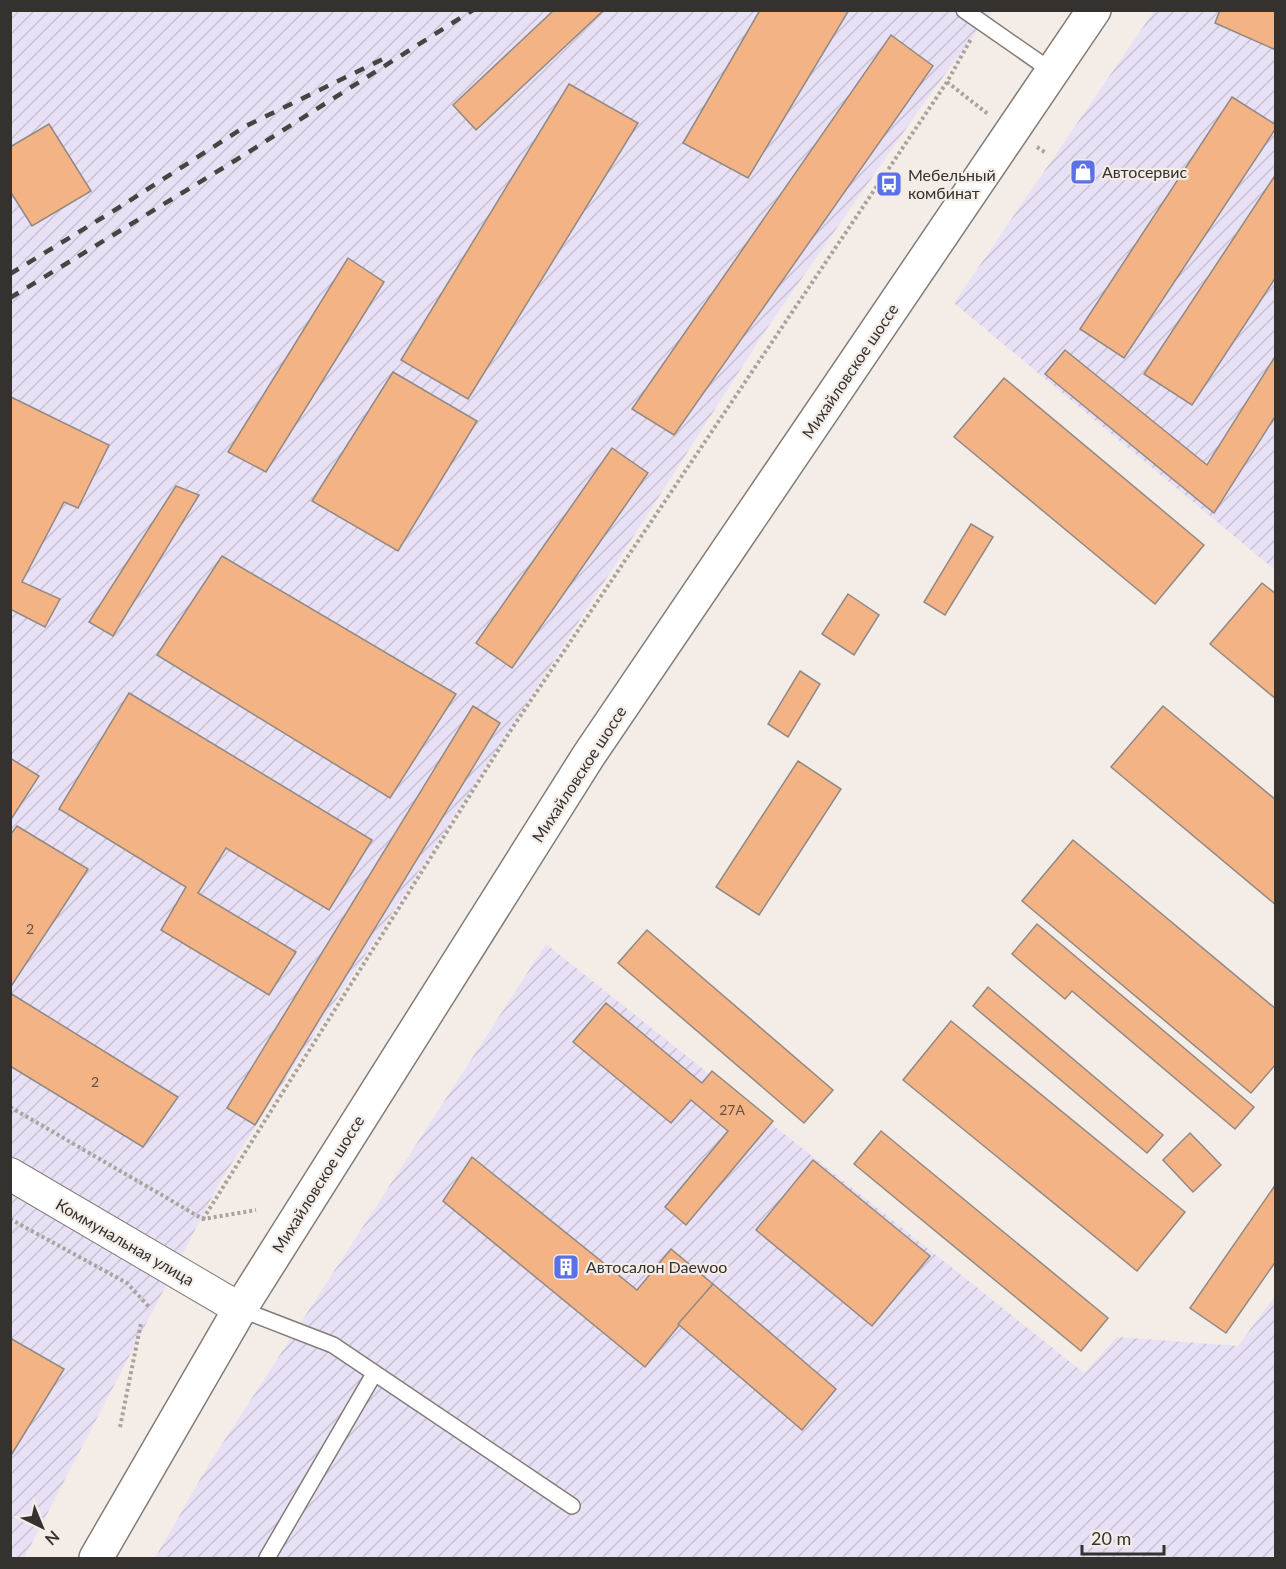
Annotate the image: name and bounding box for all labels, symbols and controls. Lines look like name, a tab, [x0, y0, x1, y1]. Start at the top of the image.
shop icon: Автосервис	[1068, 157, 1098, 187]
place label: Автосервис	[1102, 162, 1187, 181]
place label: Мебельный комбинат	[908, 165, 996, 202]
bus stop icon: Мебельный комбинат	[874, 169, 904, 199]
street label: Михайловское шоссе	[797, 300, 902, 442]
street label: Михайловское шоссе	[527, 702, 630, 845]
house number: 2	[26, 920, 34, 937]
house number: 2	[91, 1073, 99, 1090]
house number: 27А	[719, 1101, 745, 1118]
street label: Михайловское шоссе	[268, 1112, 368, 1256]
street label: Коммунальная улица	[53, 1194, 198, 1289]
building icon: Автосалон Daewoo	[551, 1252, 581, 1282]
place label: Автосалон Daewoo	[586, 1257, 727, 1276]
north arrow	[12, 1497, 72, 1557]
scale bar	[1082, 1518, 1164, 1556]
text: N	[42, 1527, 64, 1549]
text: 20 m	[1091, 1527, 1131, 1549]

